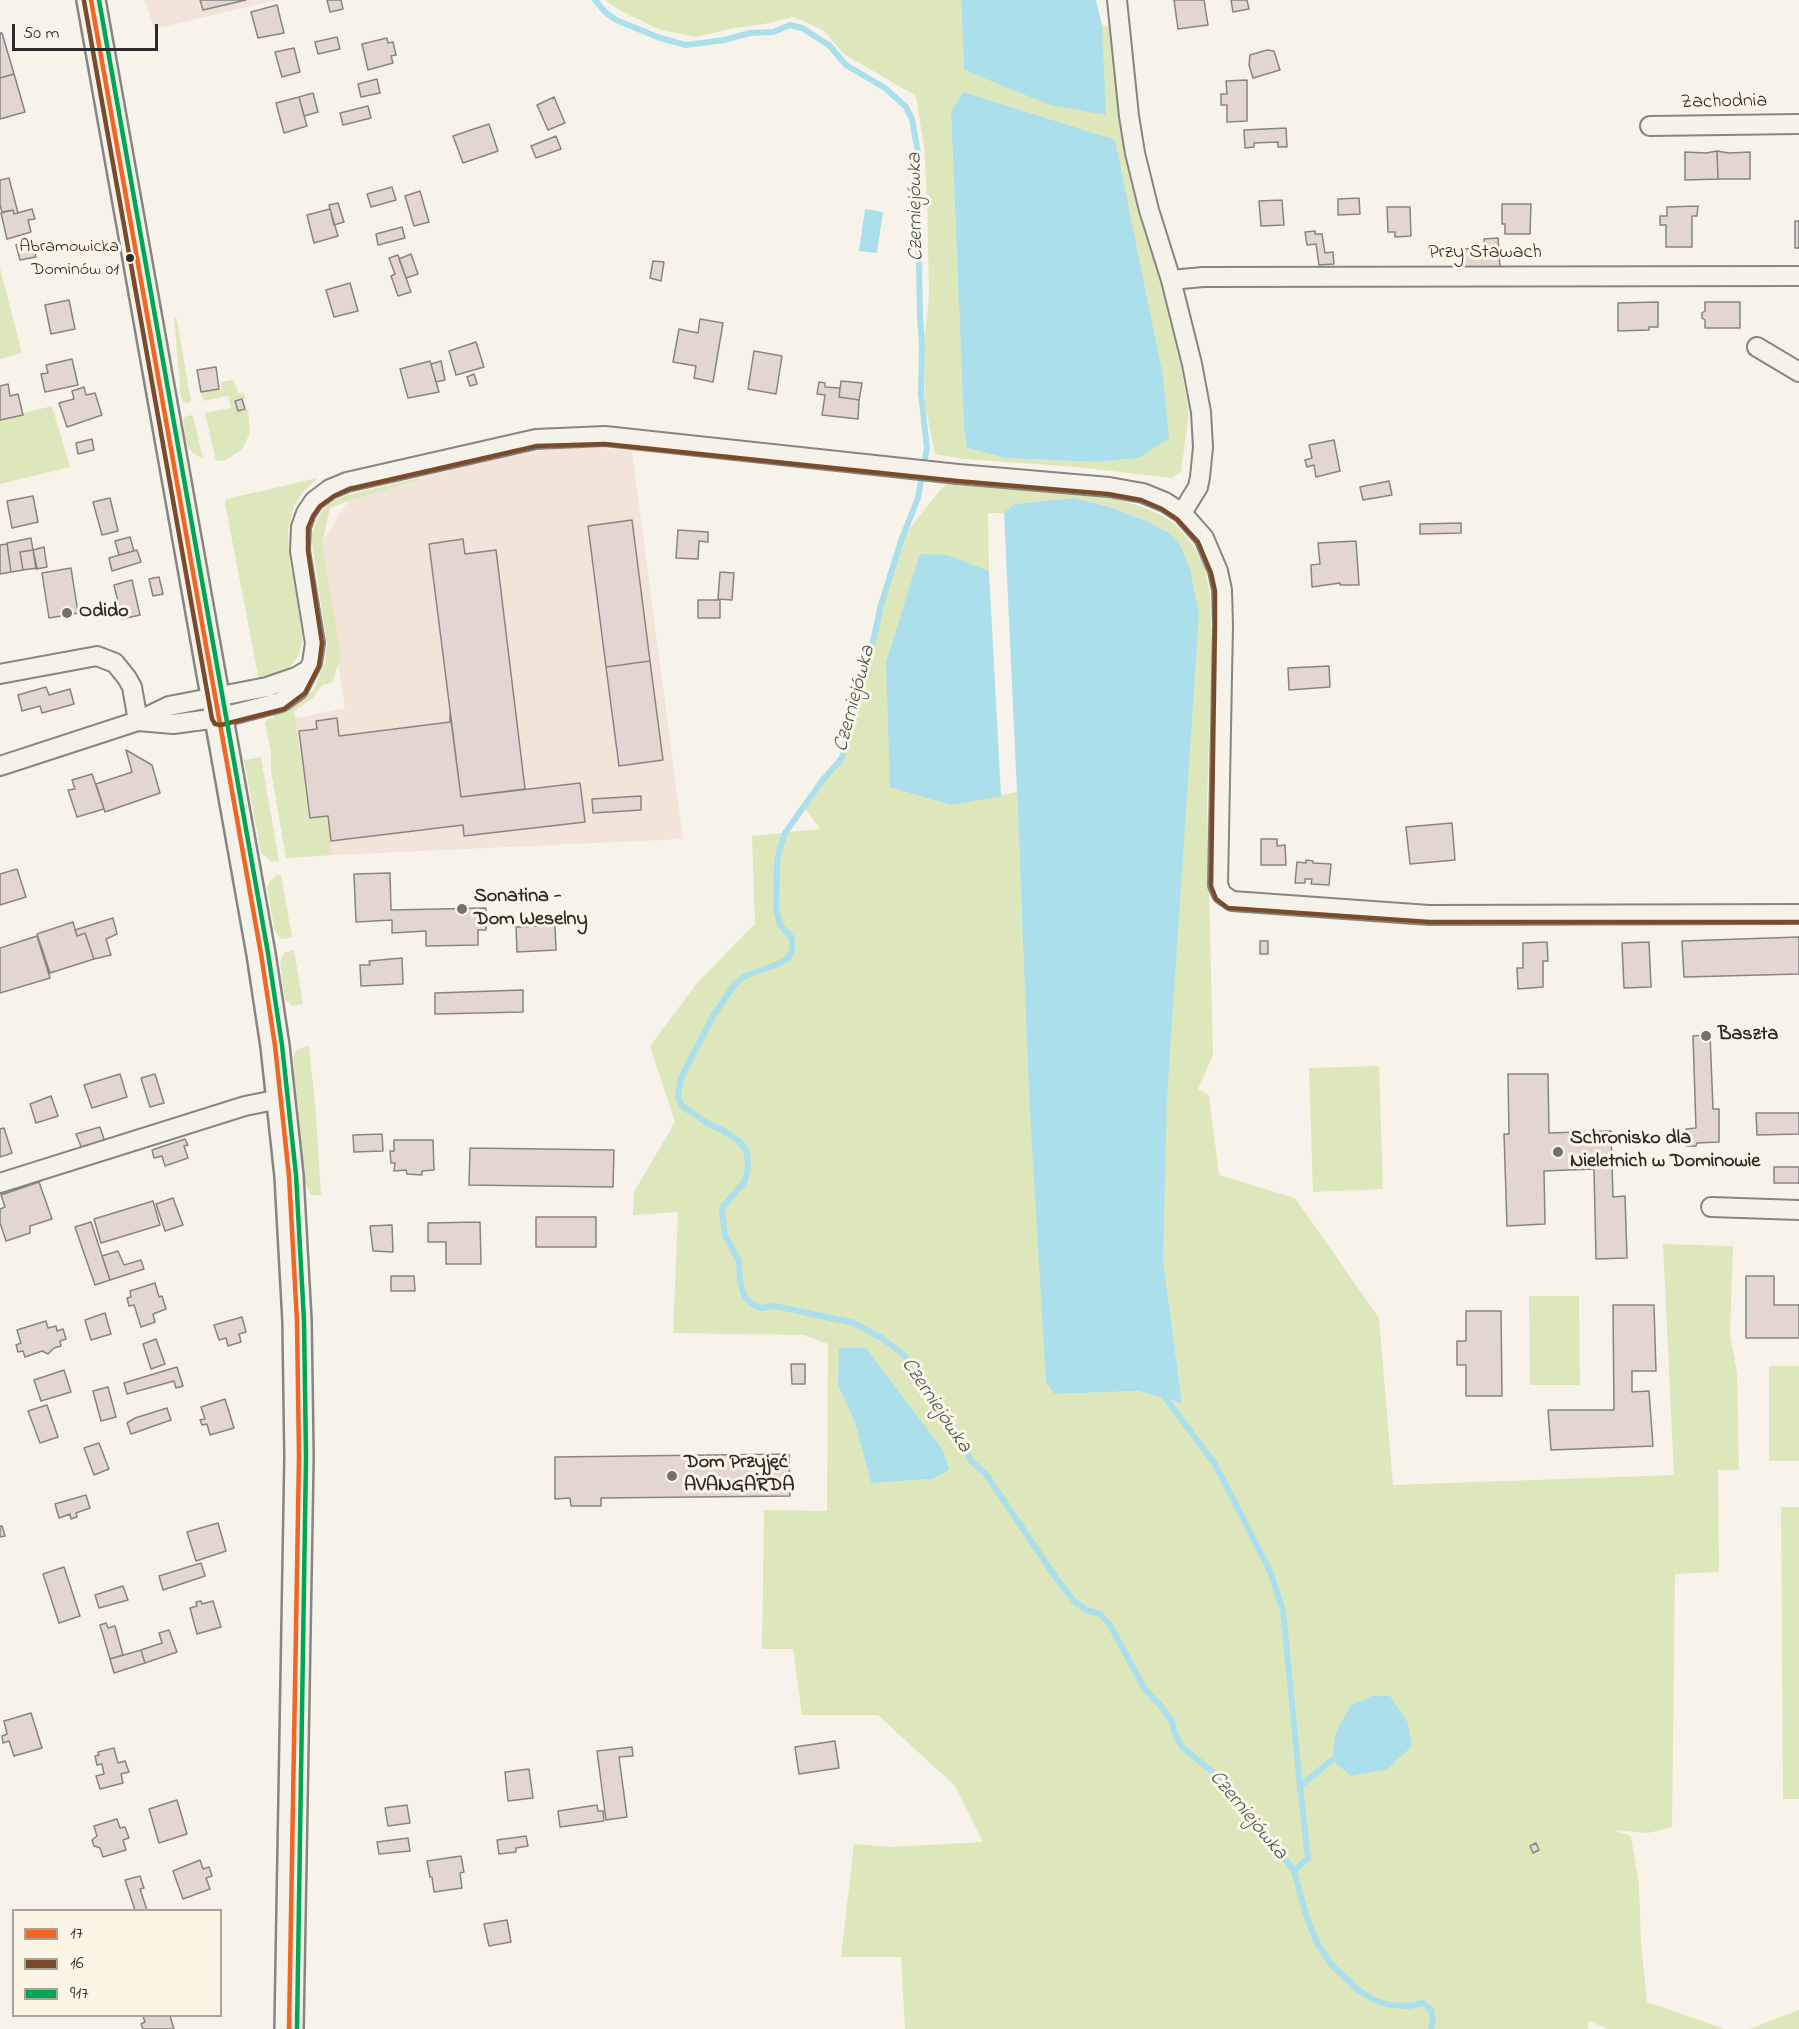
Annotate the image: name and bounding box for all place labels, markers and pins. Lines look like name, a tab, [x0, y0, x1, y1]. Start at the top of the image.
place label: Abramowicka Dominów 01	[19, 237, 119, 280]
marker: Abramowicka Dominów 01	[124, 252, 136, 264]
place label: Odido	[79, 601, 129, 625]
marker: Odido	[60, 606, 74, 620]
place label: Sonatina - Dom Weselny	[474, 886, 588, 933]
marker: Sonatina - Dom Weselny	[455, 902, 469, 916]
place label: Baszta	[1718, 1024, 1778, 1048]
marker: Baszta	[1699, 1029, 1713, 1043]
place label: Schronisko dla Nieletnich w Dominowie	[1570, 1128, 1760, 1175]
marker: Schronisko dla Nieletnich w Dominowie	[1551, 1145, 1565, 1159]
place label: Dom Przyjęć AVANGARDA	[684, 1452, 794, 1499]
marker: Dom Przyjęć AVANGARDA	[665, 1469, 679, 1483]

